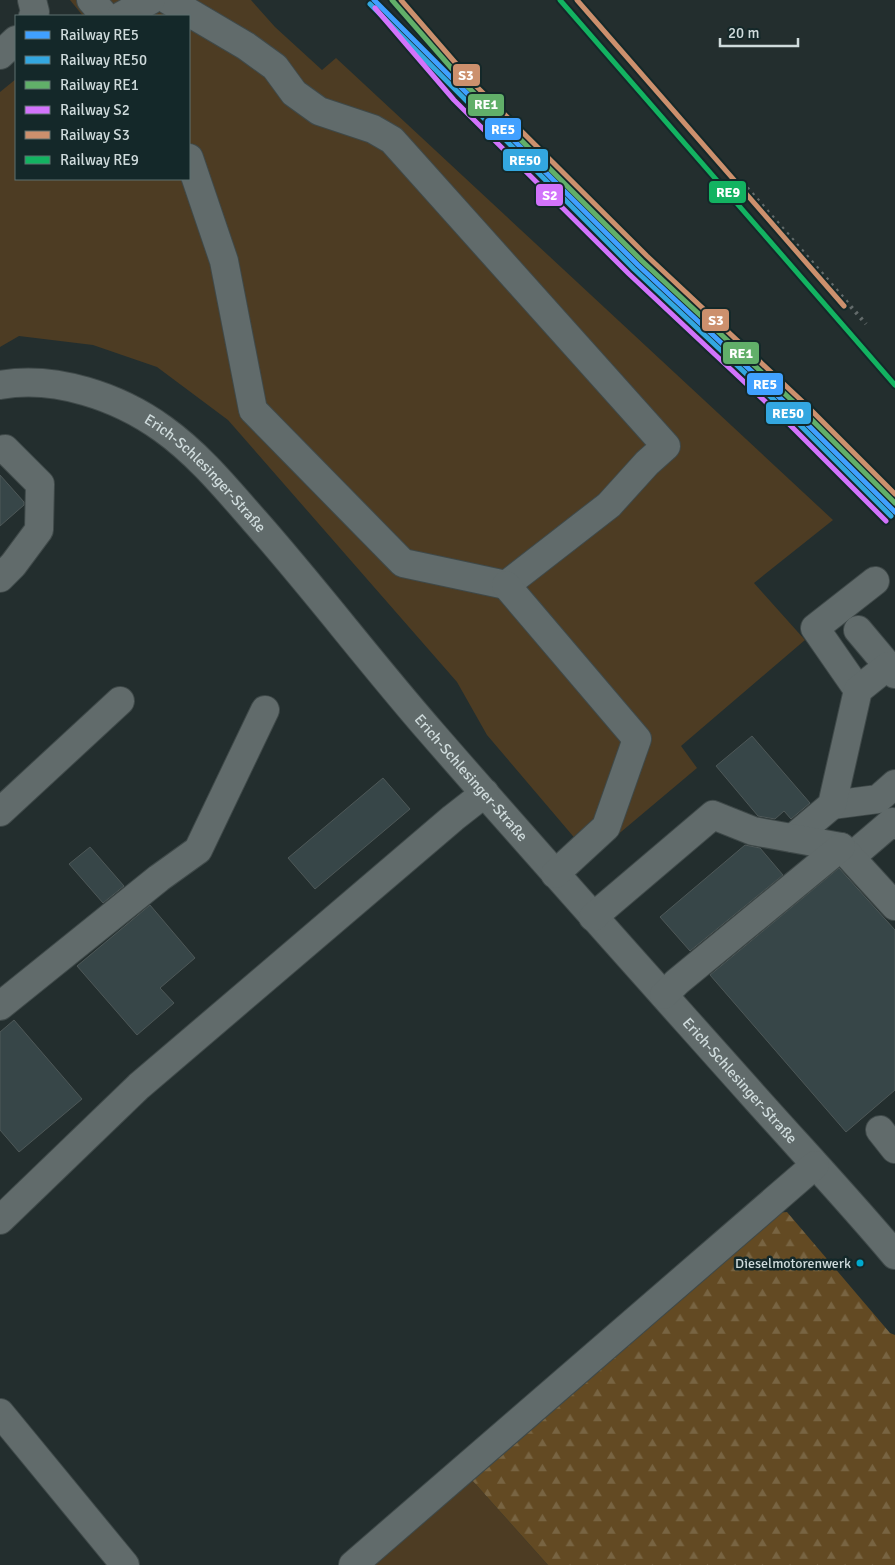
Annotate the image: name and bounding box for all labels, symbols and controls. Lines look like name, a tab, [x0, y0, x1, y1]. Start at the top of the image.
legend	[15, 15, 190, 180]
scale bar	[720, 15, 798, 47]
text: 20 m	[728, 24, 759, 42]
text: Railway RE5	[60, 26, 139, 44]
text: Railway RE50	[60, 51, 147, 69]
line badge: S3	[452, 63, 481, 87]
text: S3	[458, 67, 474, 84]
text: Railway RE1	[60, 76, 139, 94]
line badge: RE1	[467, 93, 505, 117]
text: RE1	[474, 96, 499, 113]
text: Railway S2	[60, 101, 130, 119]
line badge: RE5	[484, 117, 522, 141]
text: RE5	[491, 121, 515, 138]
text: Railway S3	[60, 126, 130, 144]
line badge: RE50	[502, 148, 549, 172]
text: Railway RE9	[60, 151, 139, 169]
text: RE50	[509, 152, 541, 169]
line badge: RE9	[708, 180, 747, 204]
line badge: S2	[535, 183, 564, 207]
text: RE9	[716, 184, 741, 201]
text: S2	[542, 187, 558, 204]
line badge: S3	[701, 308, 730, 332]
text: S3	[708, 312, 724, 329]
line badge: RE1	[722, 341, 760, 365]
text: RE1	[729, 345, 754, 362]
line badge: RE5	[746, 372, 784, 396]
text: RE5	[753, 376, 777, 393]
line badge: RE50	[765, 401, 812, 425]
text: RE50	[772, 405, 804, 422]
street label: Erich-Schlesinger-Straße	[141, 410, 270, 536]
street label: Erich-Schlesinger-Straße	[411, 710, 531, 845]
street label: Erich-Schlesinger-Straße	[679, 1014, 801, 1147]
place label: Dieselmotorenwerk	[735, 1255, 851, 1272]
marker: Dieselmotorenwerk	[855, 1258, 865, 1268]

